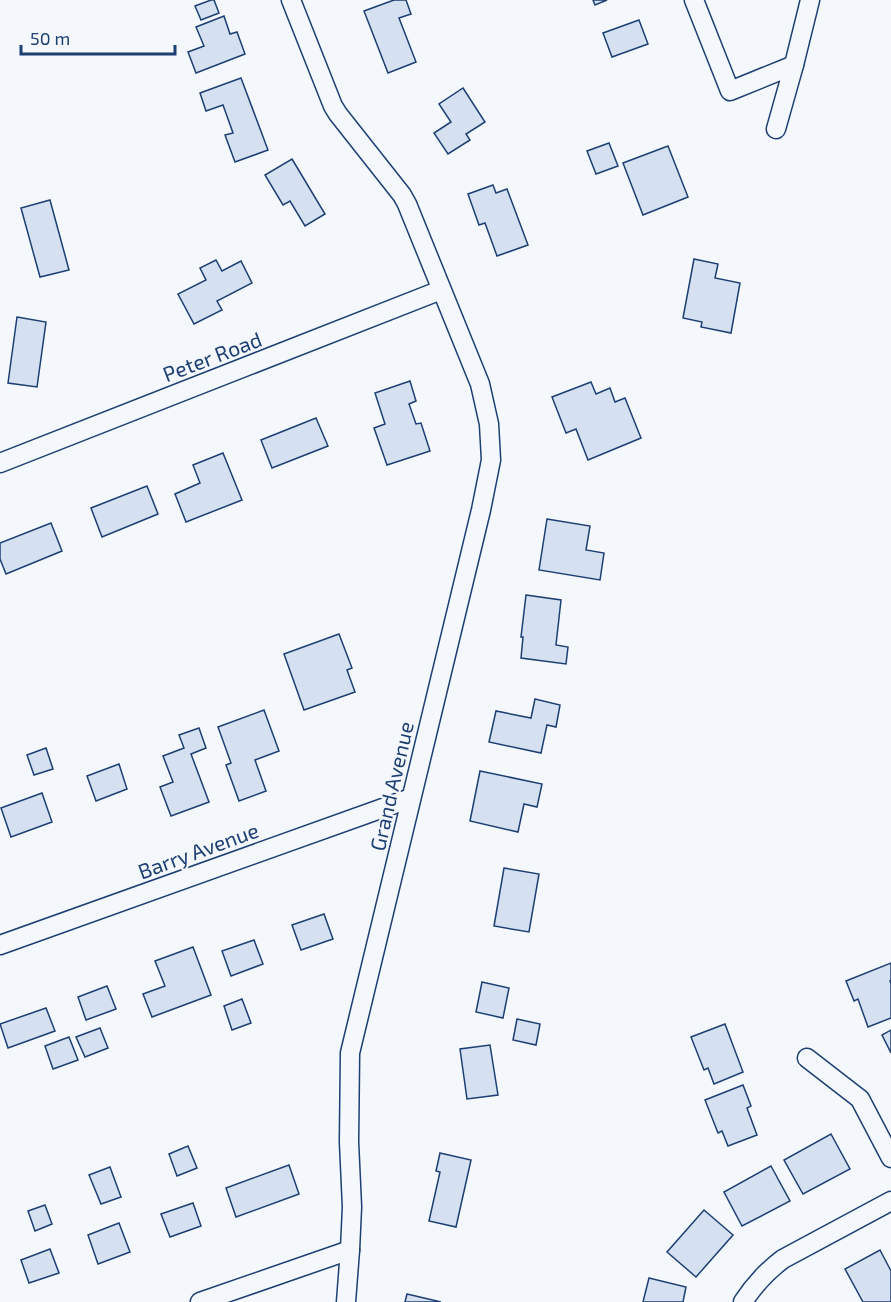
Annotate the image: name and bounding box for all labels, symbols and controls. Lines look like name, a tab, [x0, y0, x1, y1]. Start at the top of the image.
scale bar	[21, 18, 176, 56]
text: 50 m	[30, 27, 70, 49]
street label: Peter Road	[159, 326, 265, 386]
street label: Grand Avenue	[364, 719, 418, 853]
street label: Barry Avenue	[134, 817, 262, 883]

